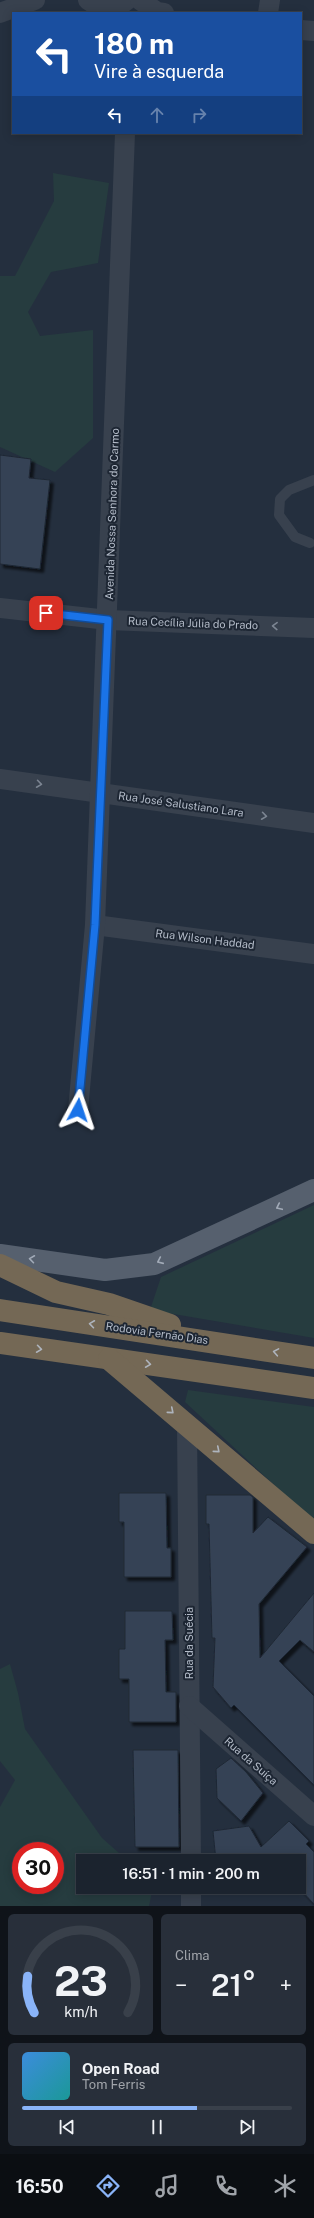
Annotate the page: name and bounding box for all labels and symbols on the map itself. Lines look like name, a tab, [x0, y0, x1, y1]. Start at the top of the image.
street label: Avenida Nossa Senhora do Carmo	[103, 428, 121, 600]
pin	[29, 596, 63, 630]
street label: Rua Cecília Júlia do Prado	[128, 615, 258, 631]
one-way arrow	[272, 622, 278, 631]
one-way arrow	[36, 779, 42, 788]
street label: Rua José Salustiano Lara	[118, 789, 244, 819]
one-way arrow	[261, 811, 267, 820]
street label: Rua Wilson Haddad	[155, 927, 255, 951]
position arrow	[57, 1089, 99, 1131]
one-way arrow	[275, 1202, 283, 1210]
one-way arrow	[29, 1255, 35, 1264]
one-way arrow	[157, 1256, 165, 1264]
one-way arrow	[89, 1320, 95, 1329]
street label: Rodovia Fernão Dias	[105, 1320, 209, 1346]
one-way arrow	[36, 1344, 42, 1353]
one-way arrow	[272, 1348, 279, 1357]
one-way arrow	[145, 1359, 151, 1368]
one-way arrow	[167, 1407, 174, 1414]
one-way arrow	[212, 1446, 220, 1453]
street label: Rua da Suécia	[183, 1607, 195, 1679]
street label: Rua da Suíça	[221, 1735, 280, 1788]
speed limit sign: 30	[12, 1842, 64, 1894]

